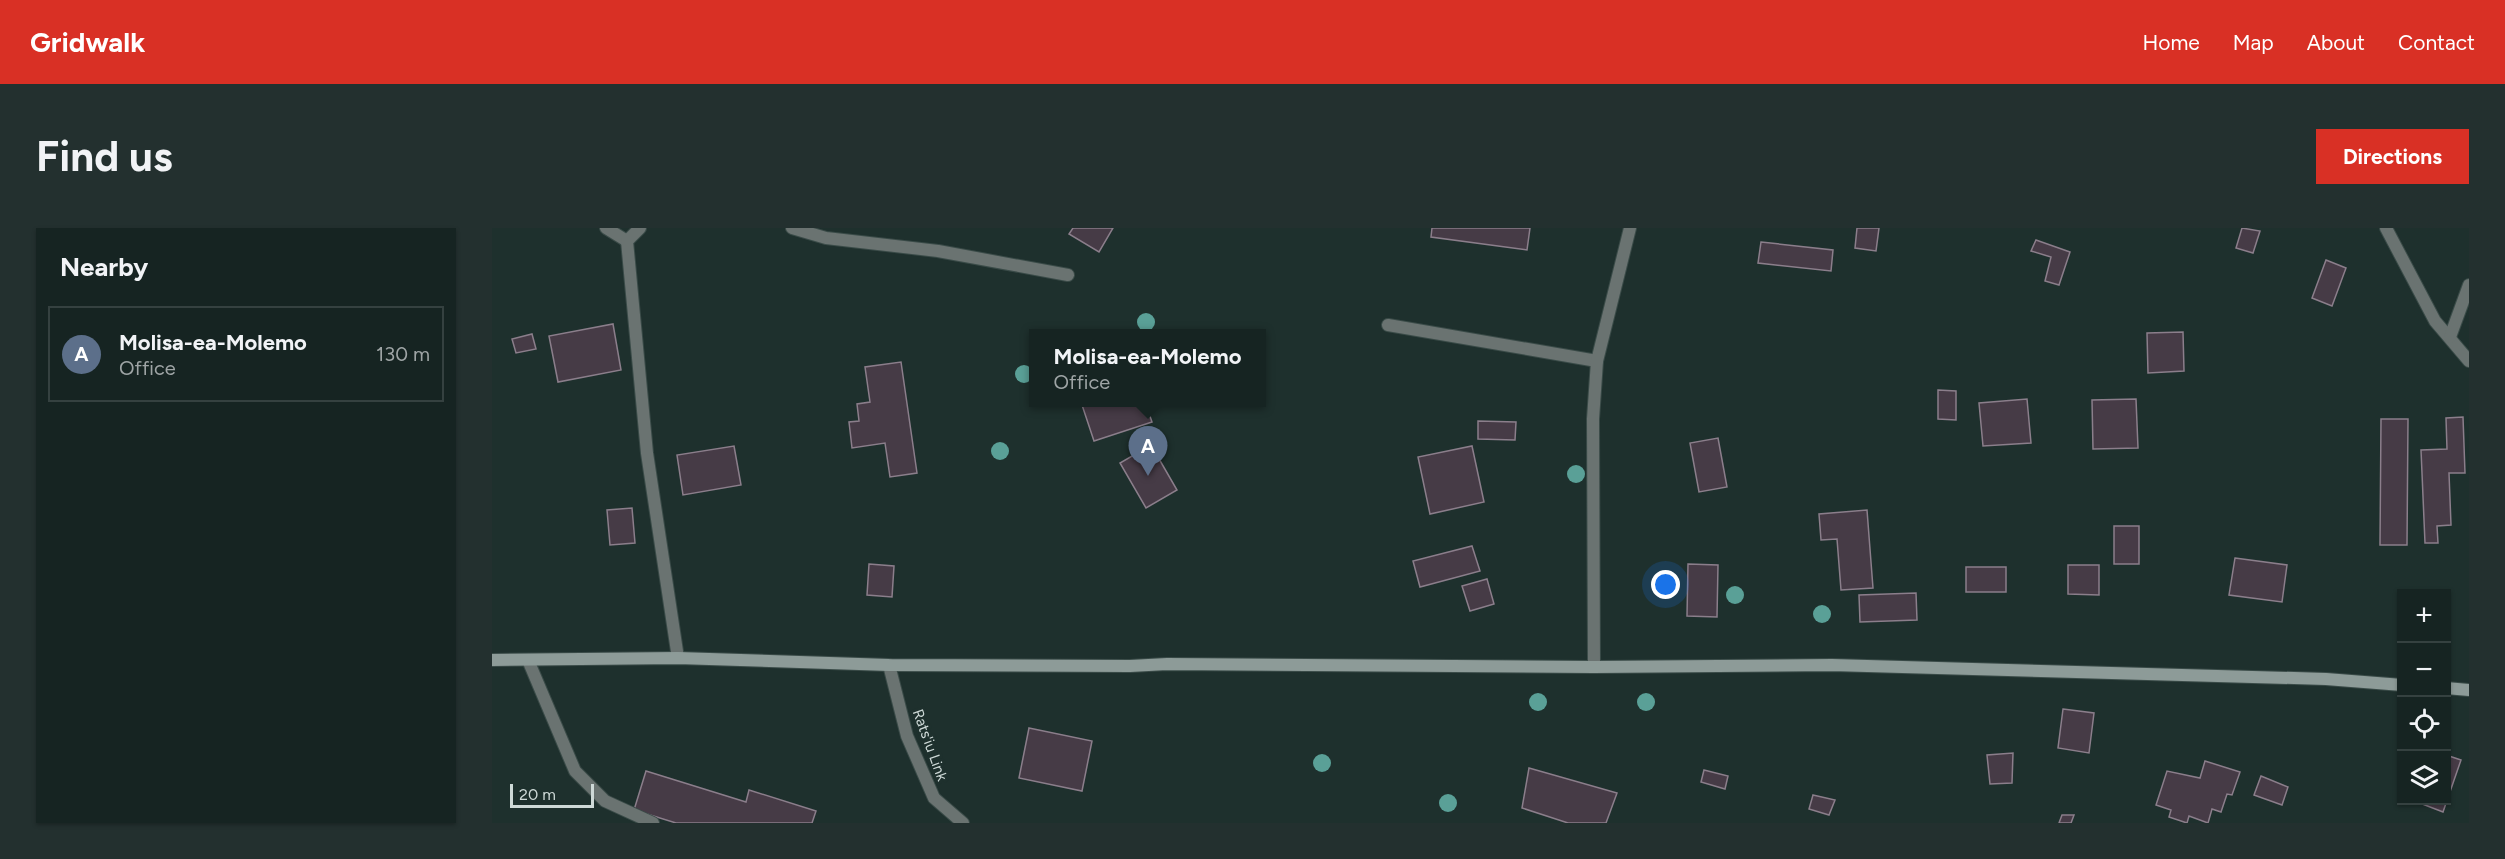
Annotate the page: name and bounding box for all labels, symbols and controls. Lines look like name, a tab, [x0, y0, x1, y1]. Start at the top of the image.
text: Gridwalk	[30, 25, 145, 59]
text: Home	[2143, 30, 2200, 55]
text: Map	[2233, 30, 2274, 55]
text: About	[2307, 30, 2365, 55]
text: Contact	[2398, 30, 2475, 55]
button: Directions	[2316, 129, 2469, 184]
text: Find us	[36, 131, 173, 182]
text: Nearby	[60, 251, 148, 283]
text: Molisa-ea-Molemo	[119, 329, 307, 356]
popup	[1029, 329, 1266, 407]
text: A	[74, 342, 89, 366]
text: 130 m	[376, 342, 430, 366]
text: Molisa-ea-Molemo	[1054, 343, 1241, 370]
text: Office	[119, 356, 176, 380]
text: Office	[1054, 370, 1110, 394]
pin: A	[1128, 426, 1168, 476]
your location	[1651, 570, 1680, 599]
map controls	[2397, 589, 2451, 805]
button: +	[2397, 589, 2451, 643]
button: −	[2397, 643, 2451, 697]
button: locate	[2397, 697, 2451, 751]
street label: Rats'iu Link	[909, 707, 952, 784]
button: layers	[2397, 751, 2451, 805]
scale bar	[510, 781, 594, 808]
text: 20 m	[519, 785, 556, 804]

